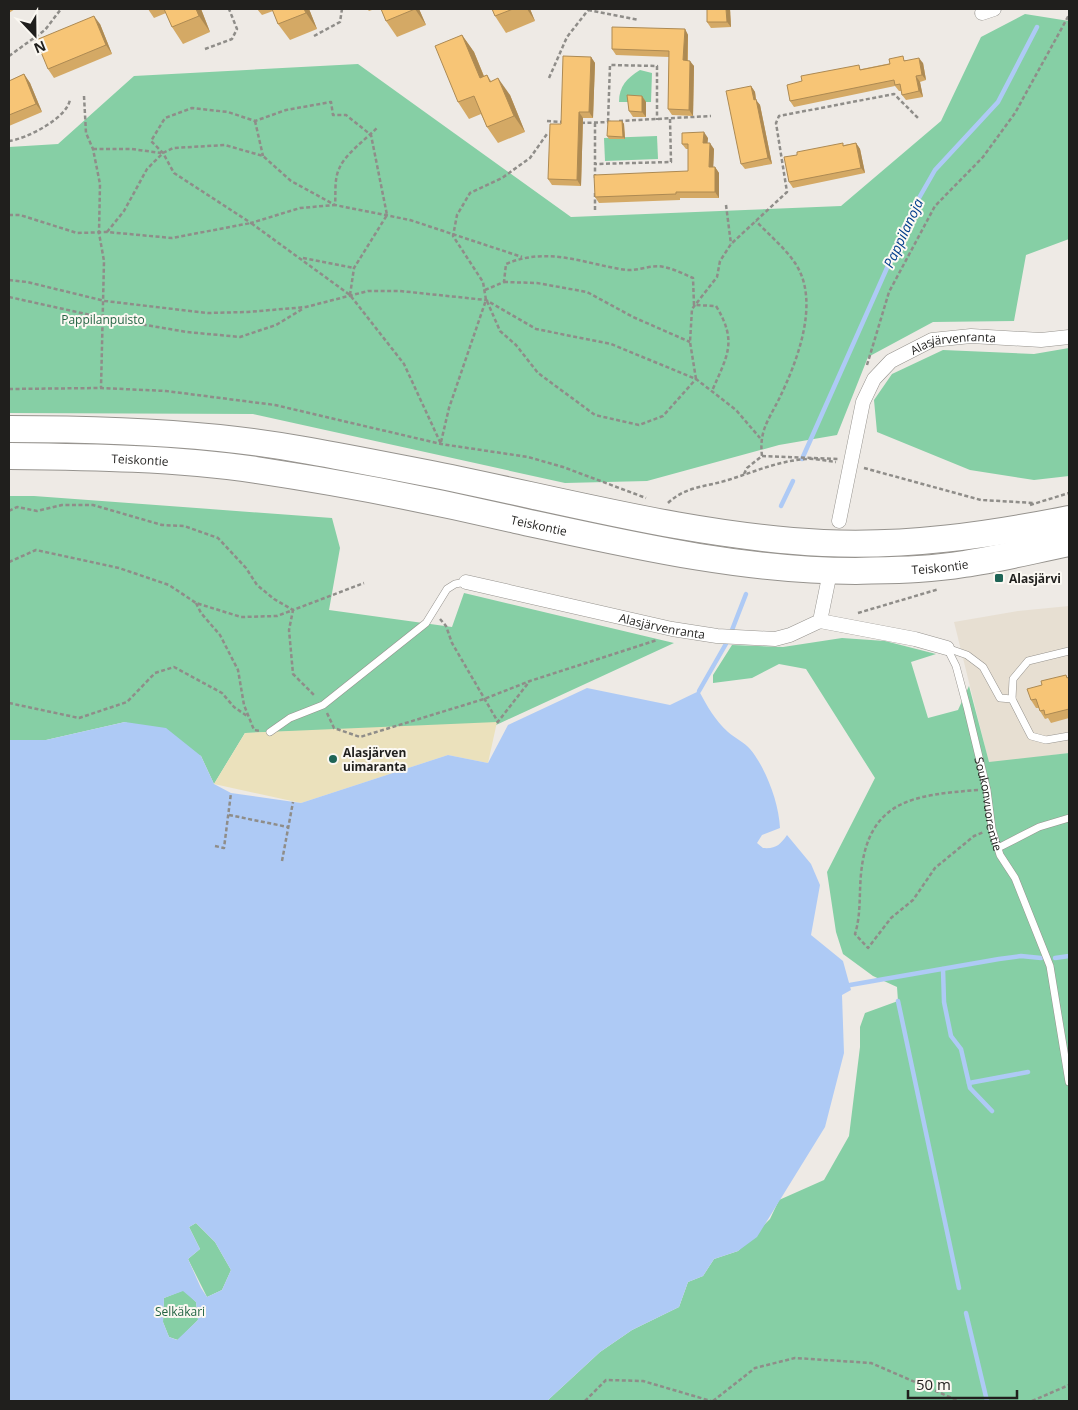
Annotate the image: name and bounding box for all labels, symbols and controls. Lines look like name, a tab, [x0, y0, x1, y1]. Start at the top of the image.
north arrow	[10, 10, 60, 60]
text: N	[31, 37, 49, 58]
water label: Pappilanoja	[879, 195, 927, 271]
park label: Pappilanpuisto	[61, 311, 145, 328]
street label: Alasjärvenranta	[907, 328, 996, 358]
street label: Teiskontie	[111, 450, 169, 469]
street label: Teiskontie	[509, 511, 569, 539]
street label: Teiskontie	[911, 555, 970, 578]
place label: Alasjärvi	[1009, 570, 1061, 587]
marker: Alasjärvi	[993, 572, 1005, 584]
street label: Alasjärvenranta	[617, 609, 706, 643]
place label: Alasjärven uimaranta	[343, 744, 407, 775]
marker: Alasjärven uimaranta	[327, 753, 339, 765]
street label: Soukonvuorentie	[971, 755, 1007, 853]
park label: Selkäkari	[155, 1303, 205, 1320]
scale bar	[908, 1368, 1017, 1400]
text: 50 m	[916, 1374, 951, 1394]

